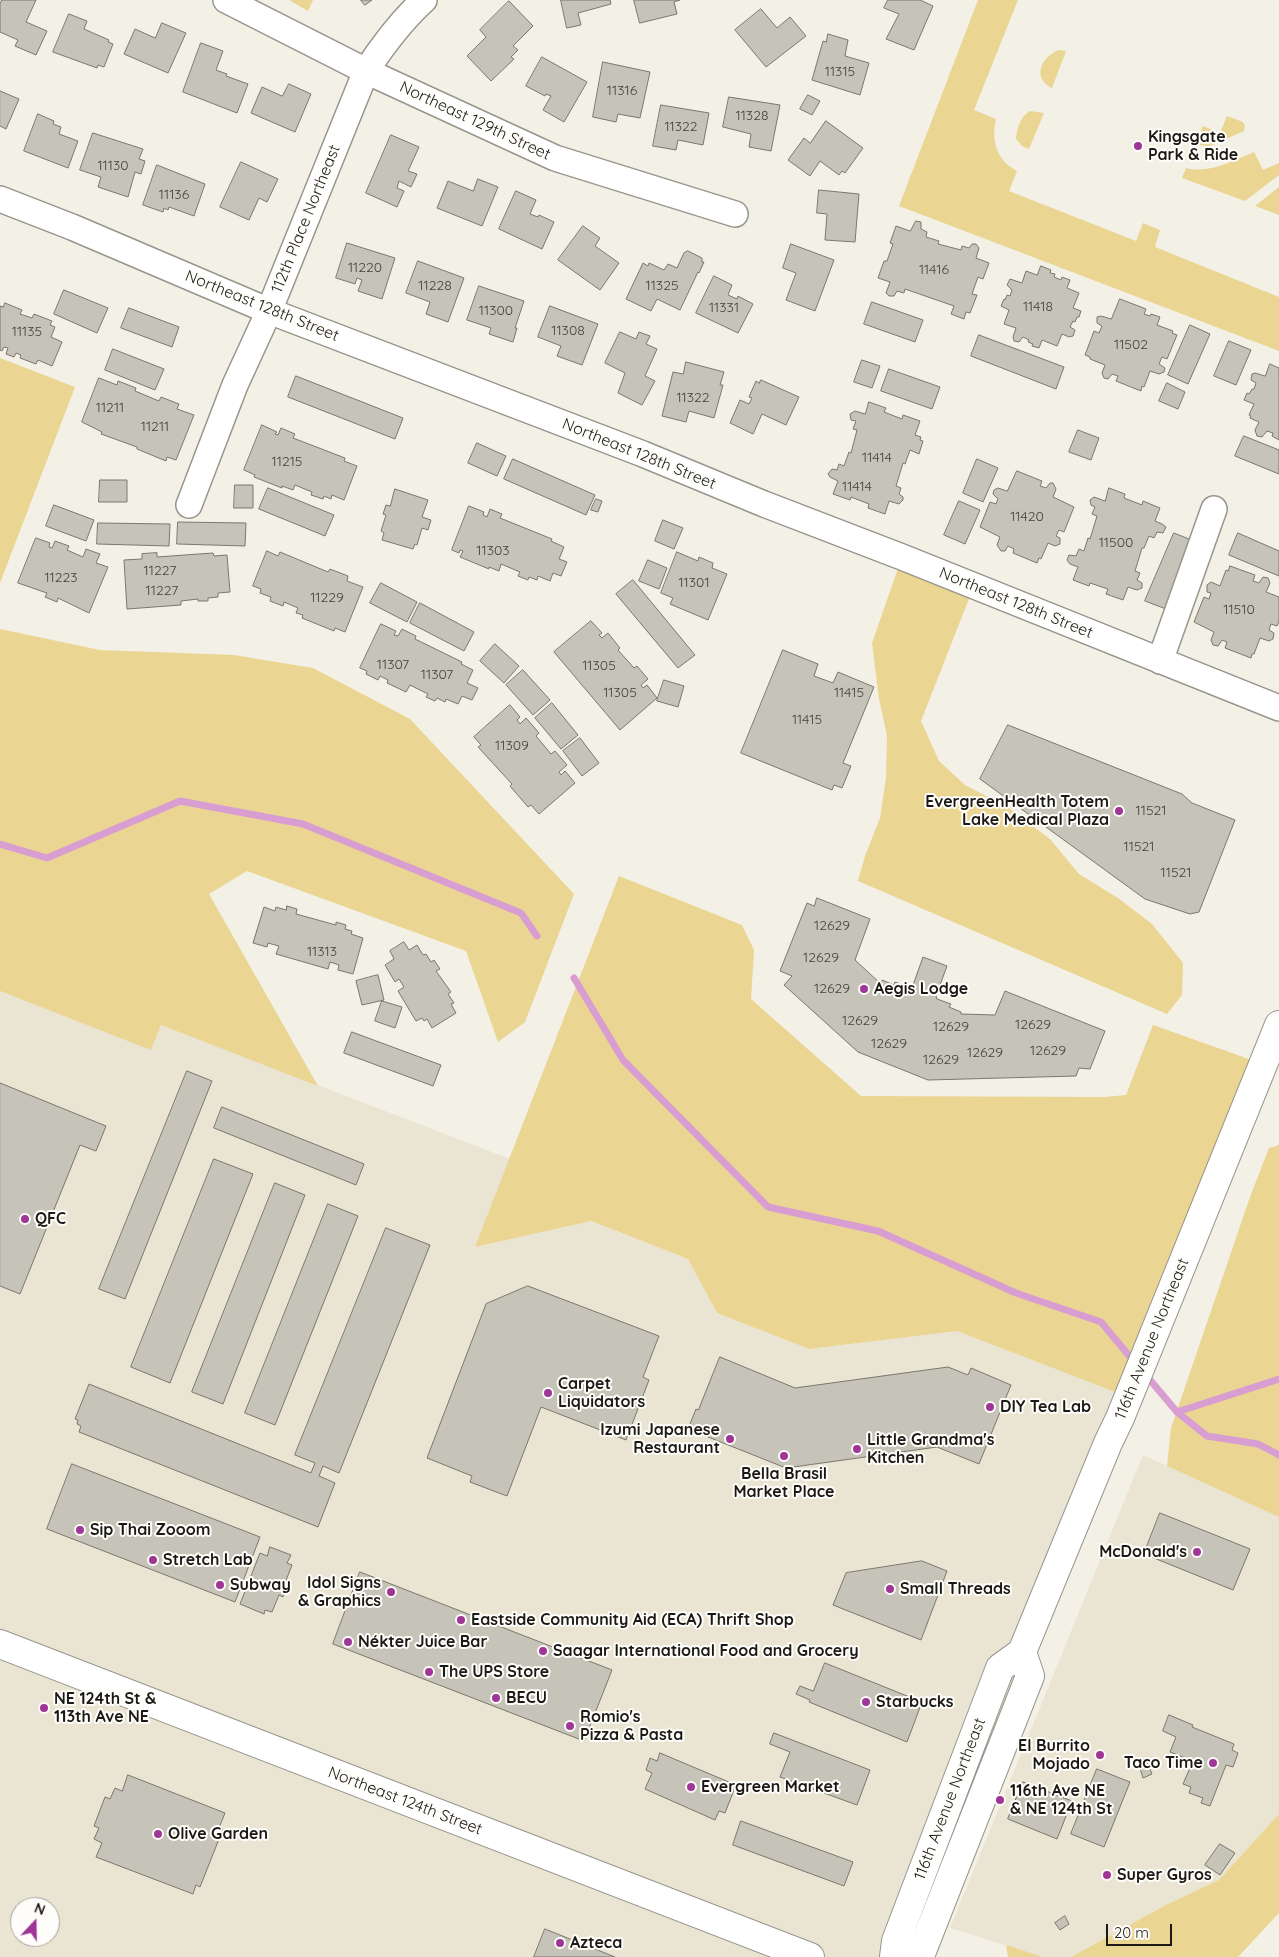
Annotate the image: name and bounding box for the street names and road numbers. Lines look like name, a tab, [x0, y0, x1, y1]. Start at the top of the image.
street label: Northeast 129th Street	[396, 78, 554, 164]
street label: 112th Place Northeast	[268, 142, 344, 296]
street label: Northeast 128th Street	[182, 266, 342, 346]
street label: Northeast 128th Street	[559, 414, 719, 494]
street label: Northeast 128th Street	[936, 563, 1096, 643]
street label: 116th Avenue Northeast	[1111, 1256, 1193, 1422]
street label: 116th Avenue Northeast	[910, 1715, 990, 1883]
street label: Northeast 124th Street	[325, 1763, 485, 1839]

